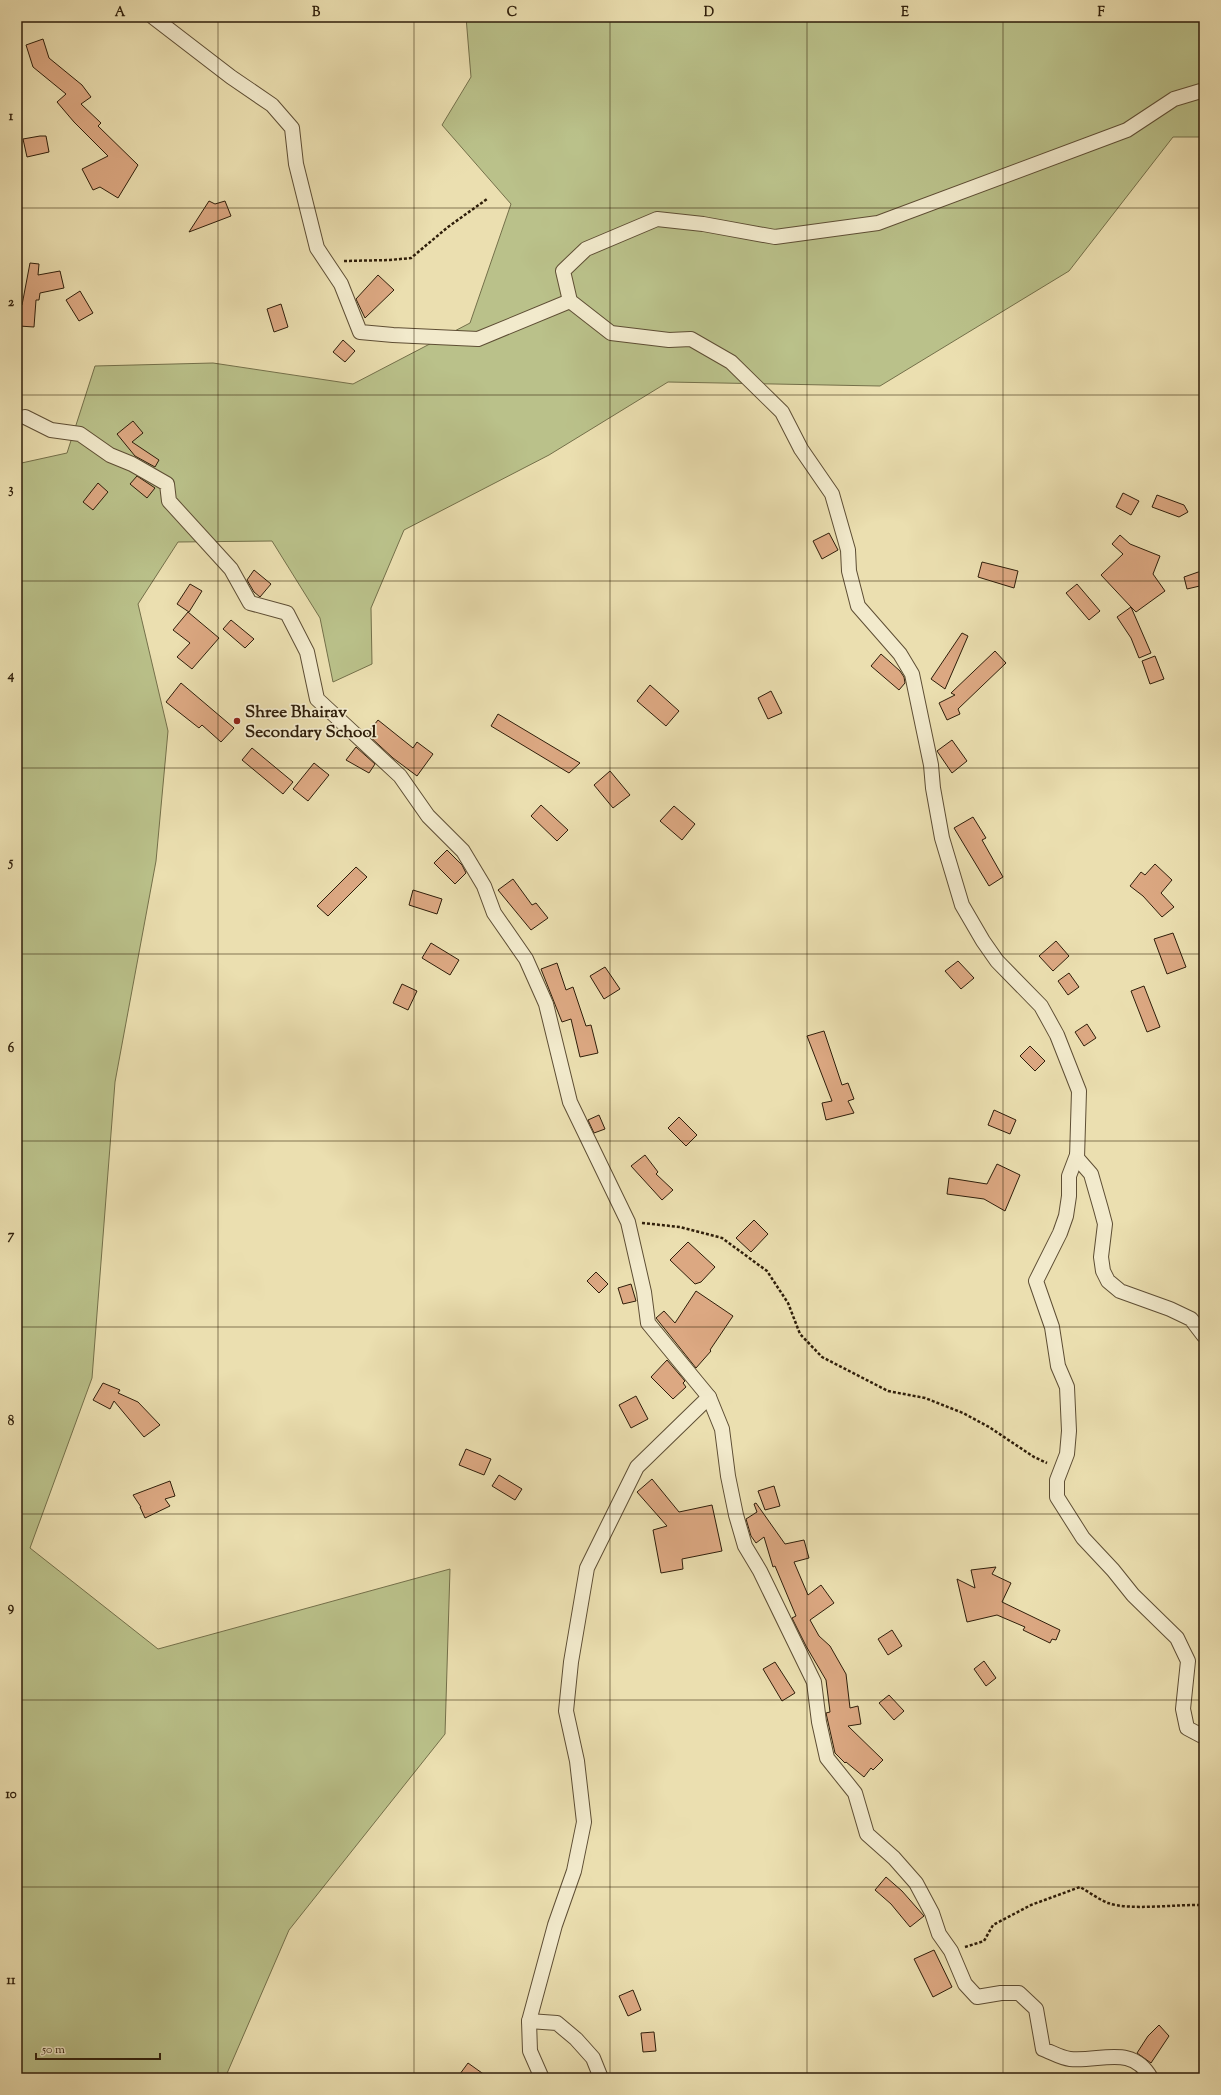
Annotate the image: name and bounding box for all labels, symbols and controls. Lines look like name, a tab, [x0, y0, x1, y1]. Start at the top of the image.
text: A	[115, 4, 126, 22]
text: B	[312, 4, 321, 22]
text: C	[507, 4, 517, 22]
text: D	[704, 4, 714, 22]
text: E	[901, 4, 909, 22]
text: F	[1097, 4, 1105, 22]
text: 1	[9, 108, 14, 126]
text: 2	[8, 294, 15, 312]
text: 3	[8, 481, 14, 499]
text: 4	[7, 667, 15, 685]
place label: Shree Bhairav Secondary School	[245, 701, 377, 745]
marker: Shree Bhairav Secondary School	[232, 716, 242, 726]
text: 5	[8, 854, 14, 872]
text: 6	[8, 1040, 15, 1058]
text: 7	[8, 1227, 15, 1245]
text: 8	[8, 1413, 15, 1431]
text: 9	[8, 1599, 15, 1617]
text: 10	[5, 1786, 17, 1804]
text: 11	[7, 1972, 16, 1990]
scale bar	[36, 2035, 160, 2061]
text: 50 m	[41, 2041, 65, 2059]

